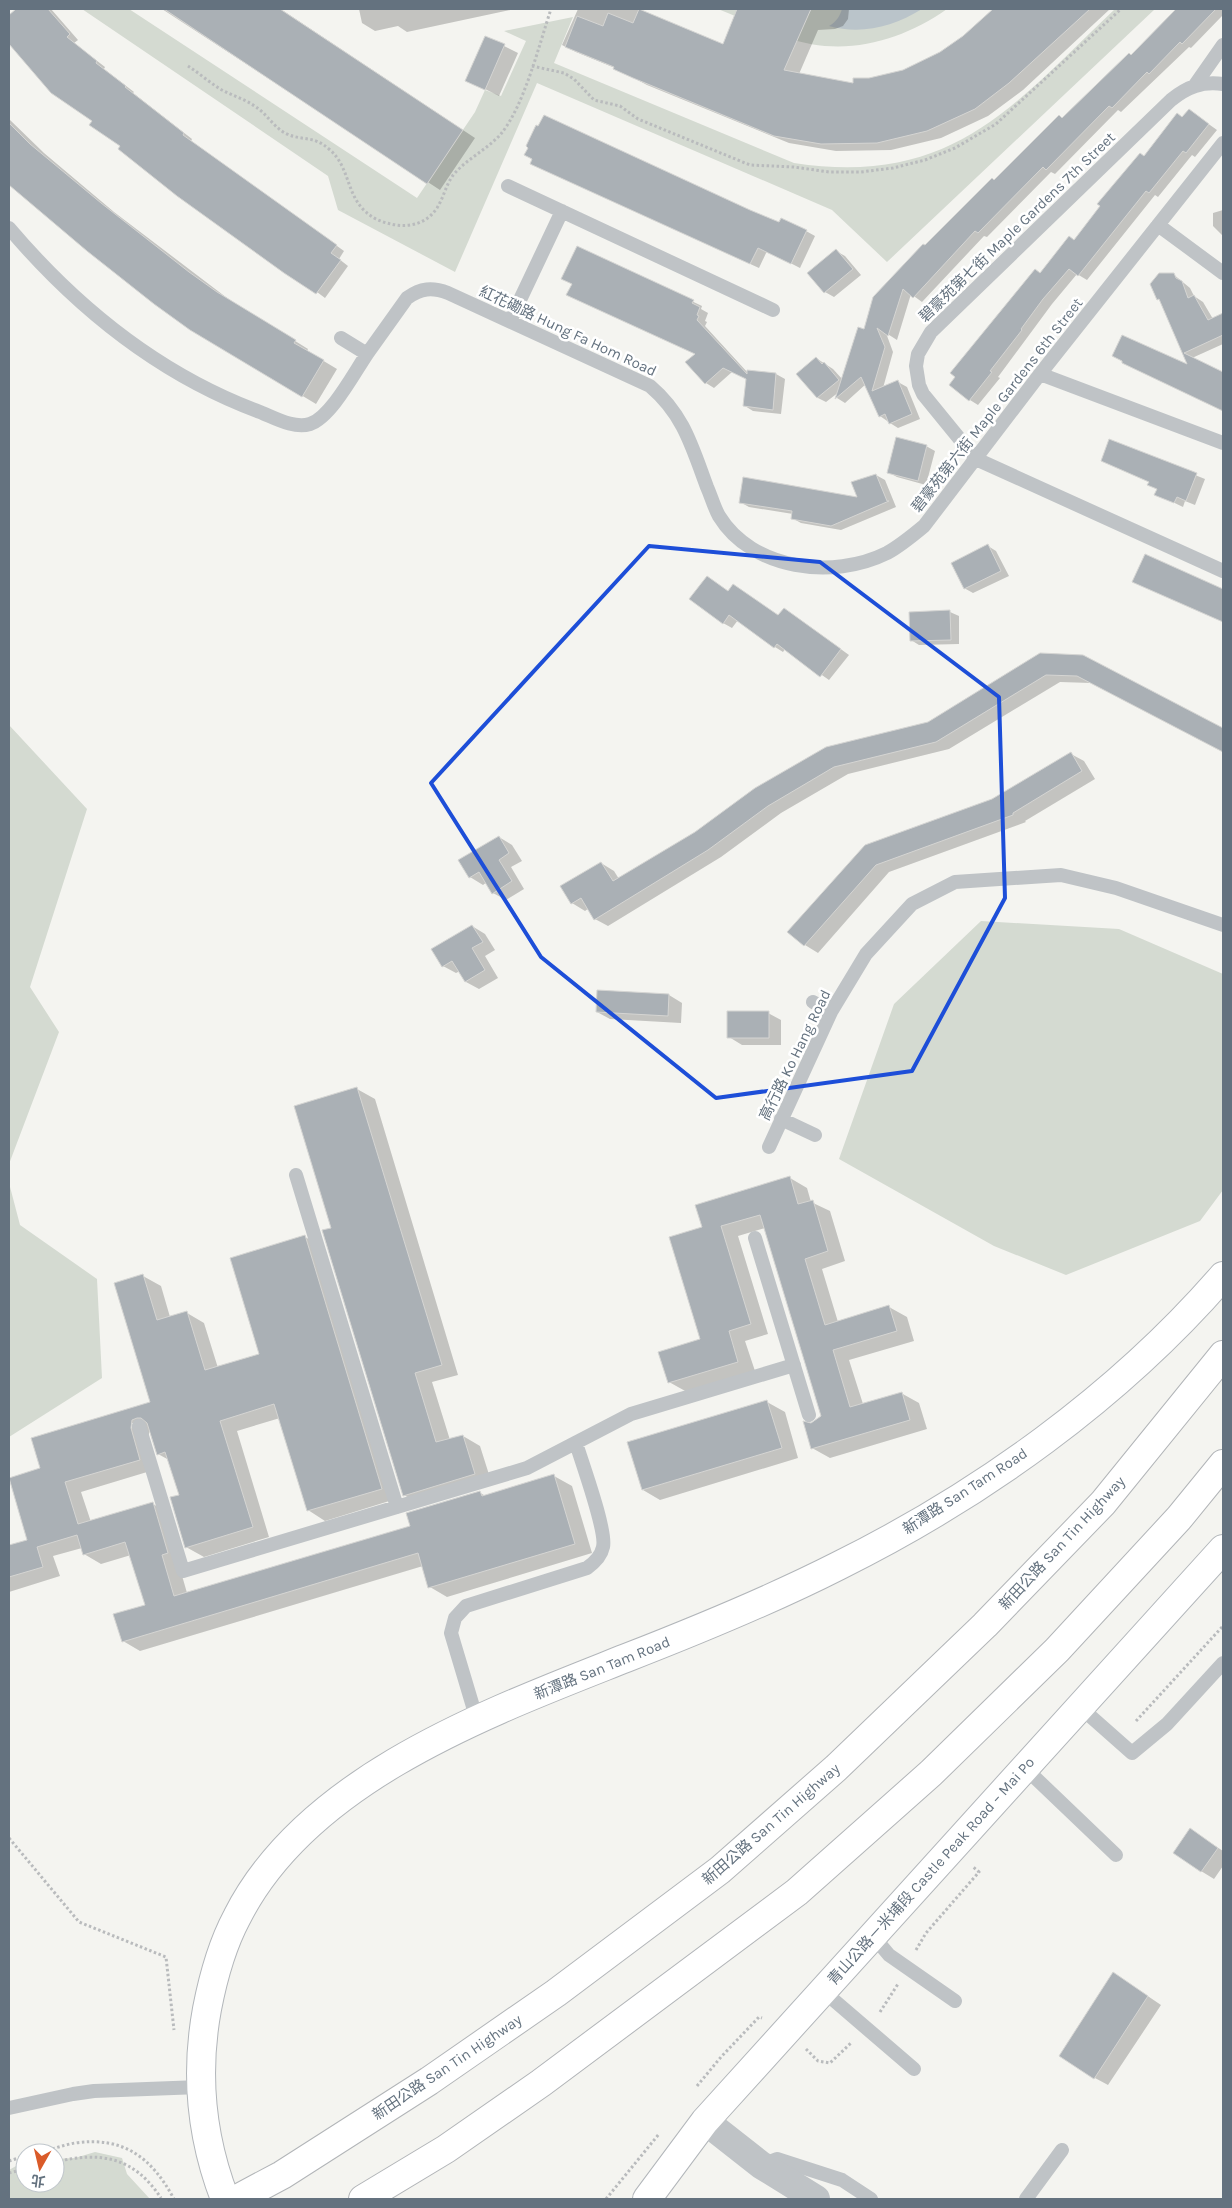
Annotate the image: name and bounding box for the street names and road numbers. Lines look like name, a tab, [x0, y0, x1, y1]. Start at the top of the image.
street label: 碧豪苑第七街 Maple Gardens 7th Street	[915, 128, 1119, 326]
street label: 紅花磡路 Hung Fa Hom Road	[477, 282, 659, 380]
street label: 碧豪苑第六街 Maple Gardens 6th Street	[908, 294, 1087, 516]
street label: 高行路 Ko Hang Road	[755, 987, 835, 1123]
street label: 新潭路 San Tam Road	[899, 1444, 1031, 1538]
street label: 新田公路 San Tin Highway	[995, 1472, 1129, 1614]
street label: 新潭路 San Tam Road	[531, 1632, 673, 1704]
street label: 青山公路－米埔段 Castle Peak Road – Mai Po	[824, 1753, 1038, 1989]
street label: 新田公路 San Tin Highway	[699, 1759, 843, 1889]
street label: 新田公路 San Tin Highway	[369, 2010, 525, 2124]

